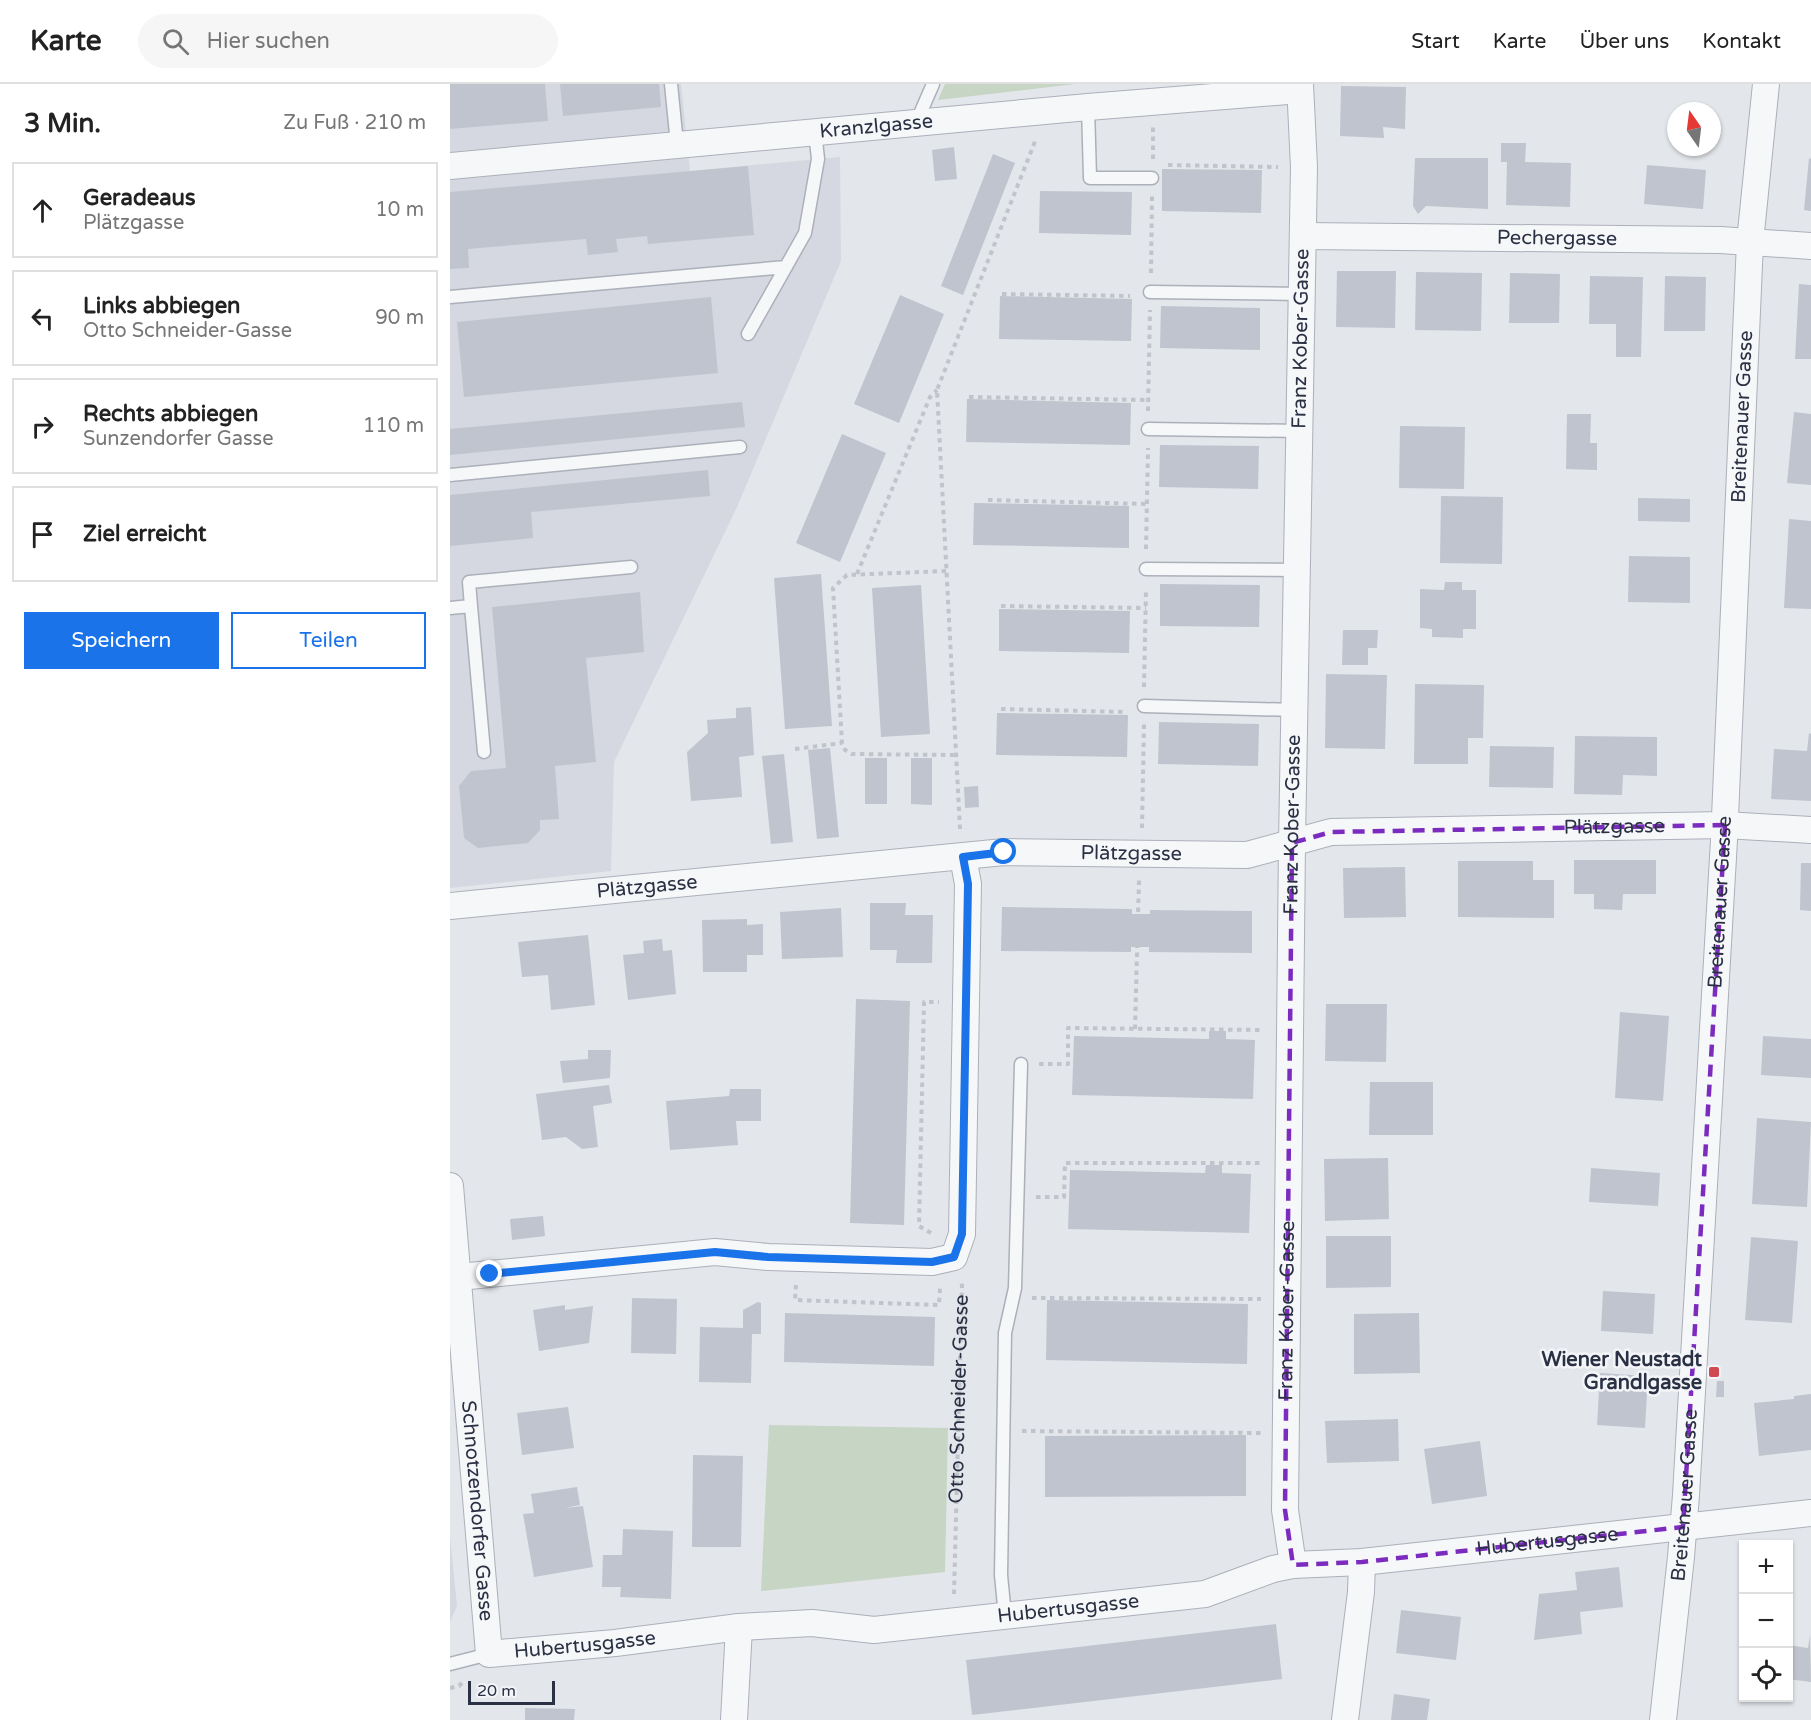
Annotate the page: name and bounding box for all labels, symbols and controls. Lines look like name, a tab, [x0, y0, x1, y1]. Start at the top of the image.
search box	[138, 14, 558, 68]
text: Karte	[30, 24, 102, 58]
icon: search	[159, 25, 192, 58]
text: Hier suchen	[207, 28, 330, 54]
text: Start	[1411, 29, 1460, 54]
text: Karte	[1493, 29, 1546, 54]
text: Über uns	[1579, 29, 1669, 54]
text: Kontakt	[1702, 29, 1781, 54]
north arrow	[1667, 102, 1721, 156]
text: 3 Min.	[24, 108, 101, 139]
street label: Kranzlgasse	[818, 109, 934, 144]
text: Zu Fuß · 210 m	[283, 111, 426, 135]
text: Geradeaus	[83, 185, 195, 211]
icon: ahead	[26, 194, 59, 227]
text: 10 m	[375, 198, 424, 222]
text: Plätzgasse	[83, 211, 184, 235]
street label: Pechergasse	[1497, 226, 1617, 251]
street label: Franz Kober-Gasse	[1287, 248, 1315, 429]
text: Links abbiegen	[83, 293, 241, 319]
icon: left	[26, 302, 59, 335]
text: 90 m	[375, 306, 424, 330]
text: Otto Schneider-Gasse	[83, 319, 292, 343]
street label: Breitenauer Gasse	[1727, 330, 1758, 504]
text: Rechts abbiegen	[83, 401, 258, 427]
icon: right	[26, 410, 59, 443]
text: 110 m	[363, 414, 424, 438]
text: Sunzendorfer Gasse	[83, 427, 274, 451]
icon: arrive	[26, 518, 59, 551]
text: Ziel erreicht	[83, 521, 206, 547]
button: Speichern	[24, 612, 219, 669]
button: Teilen	[231, 612, 426, 669]
street label: Franz Kober-Gasse	[1279, 734, 1306, 915]
street label: Plätzgasse	[1563, 814, 1665, 840]
street label: Breitenauer Gasse	[1703, 815, 1737, 989]
route start	[990, 838, 1016, 864]
street label: Plätzgasse	[1081, 841, 1182, 866]
street label: Plätzgasse	[595, 870, 699, 904]
street label: Franz Kober-Gasse	[1274, 1220, 1300, 1401]
route end	[476, 1260, 502, 1286]
street label: Otto Schneider-Gasse	[944, 1294, 974, 1504]
place label: Wiener Neustadt Grandlgasse	[1541, 1348, 1702, 1395]
marker: Wiener Neustadt Grandlgasse	[1707, 1365, 1721, 1379]
street label: Schnotzendorfer Gasse	[456, 1400, 498, 1622]
street label: Breitenauer Gasse	[1666, 1408, 1703, 1583]
street label: Hubertusgasse	[1475, 1522, 1620, 1561]
map controls	[1739, 1540, 1793, 1702]
button: +	[1739, 1540, 1793, 1594]
street label: Hubertusgasse	[996, 1589, 1140, 1629]
button: −	[1739, 1594, 1793, 1648]
street label: Hubertusgasse	[513, 1626, 657, 1664]
button: locate	[1739, 1648, 1793, 1702]
scale bar	[468, 1678, 555, 1706]
text: 20 m	[477, 1681, 516, 1701]

